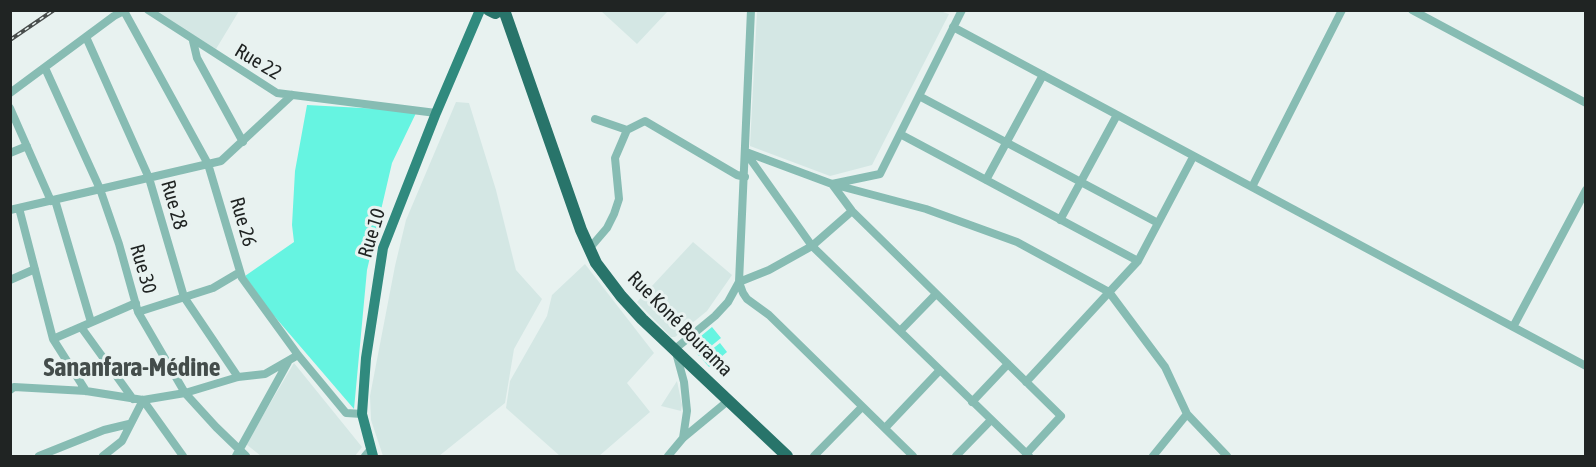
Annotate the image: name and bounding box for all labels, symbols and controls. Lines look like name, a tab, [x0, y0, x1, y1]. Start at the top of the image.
street label: Rue 22	[230, 39, 286, 85]
street label: Rue 28	[156, 178, 192, 232]
street label: Rue 26	[225, 195, 261, 249]
street label: Rue 10	[353, 205, 391, 261]
street label: Rue 30	[125, 242, 161, 296]
street label: Rue Koné Bourama	[622, 266, 738, 382]
district label: Sananfara-Médine	[43, 352, 221, 384]

